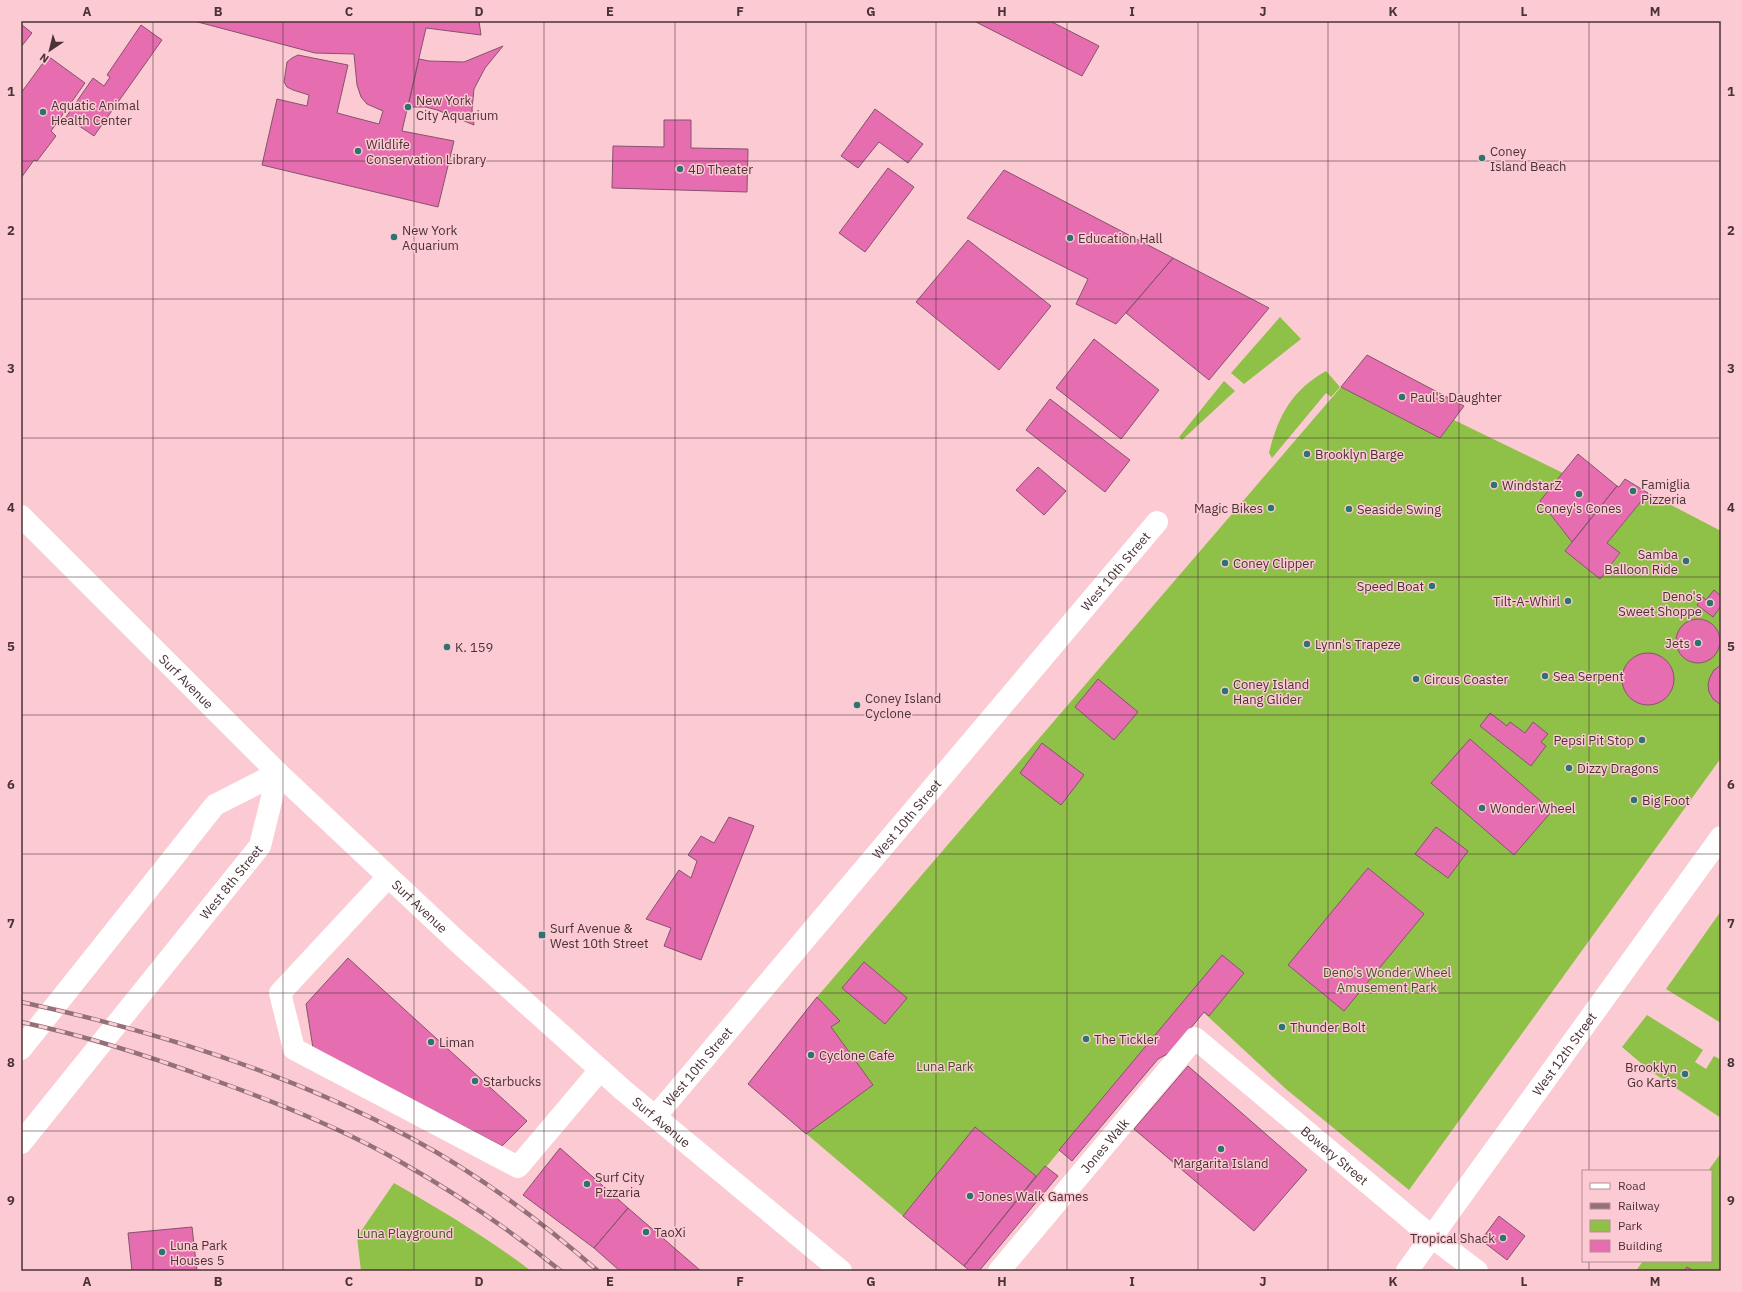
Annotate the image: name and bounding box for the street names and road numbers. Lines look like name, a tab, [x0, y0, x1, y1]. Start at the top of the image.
street label: West 10th Street	[1077, 528, 1154, 615]
street label: Surf Avenue	[155, 651, 217, 713]
street label: West 10th Street	[869, 776, 945, 862]
street label: West 8th Street	[196, 842, 267, 923]
street label: Surf Avenue	[388, 876, 451, 937]
street label: West 12th Street	[1529, 1009, 1600, 1099]
street label: West 10th Street	[660, 1024, 736, 1110]
street label: Surf Avenue	[629, 1093, 694, 1151]
street label: Jones Walk	[1077, 1115, 1133, 1177]
street label: Bowery Street	[1297, 1123, 1372, 1189]

